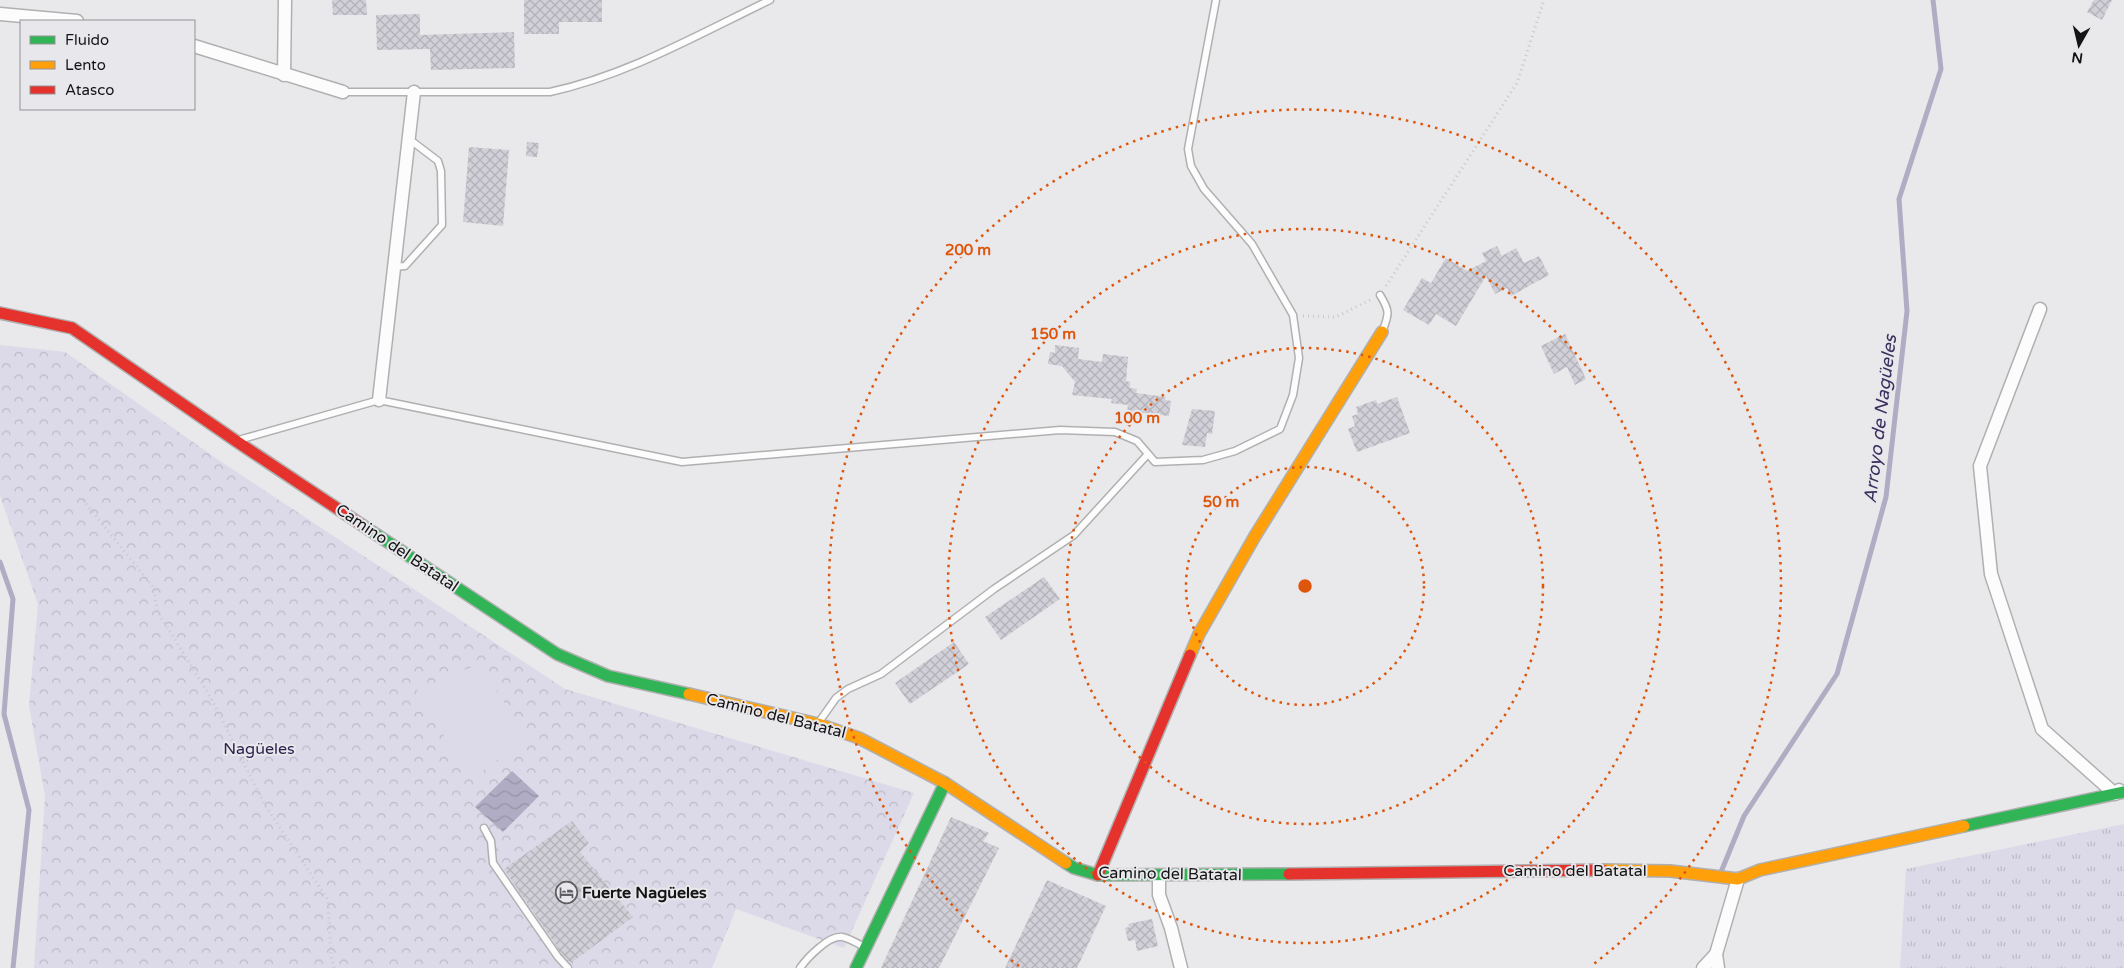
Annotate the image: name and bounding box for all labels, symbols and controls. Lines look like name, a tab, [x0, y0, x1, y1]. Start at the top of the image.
legend	[20, 20, 195, 110]
north arrow	[2054, 20, 2104, 70]
text: Fluido	[65, 31, 109, 49]
text: N	[2071, 48, 2084, 67]
text: Lento	[65, 56, 106, 74]
text: Atasco	[65, 81, 114, 99]
text: 200 m	[945, 241, 991, 259]
text: 150 m	[1030, 325, 1076, 343]
water label: Arroyo de Nagüeles	[1859, 332, 1901, 504]
text: 100 m	[1114, 409, 1160, 427]
text: 50 m	[1203, 493, 1239, 511]
street label: Camino del Batatal	[332, 500, 462, 596]
centre of rings	[1296, 577, 1314, 595]
street label: Camino del Batatal	[704, 689, 848, 743]
park label: Nagüeles	[223, 739, 295, 759]
street label: Camino del Batatal	[1503, 861, 1647, 881]
street label: Camino del Batatal	[1098, 863, 1242, 885]
hotel icon: Fuerte Nagüeles	[554, 881, 578, 905]
place label: Fuerte Nagüeles	[582, 883, 707, 903]

